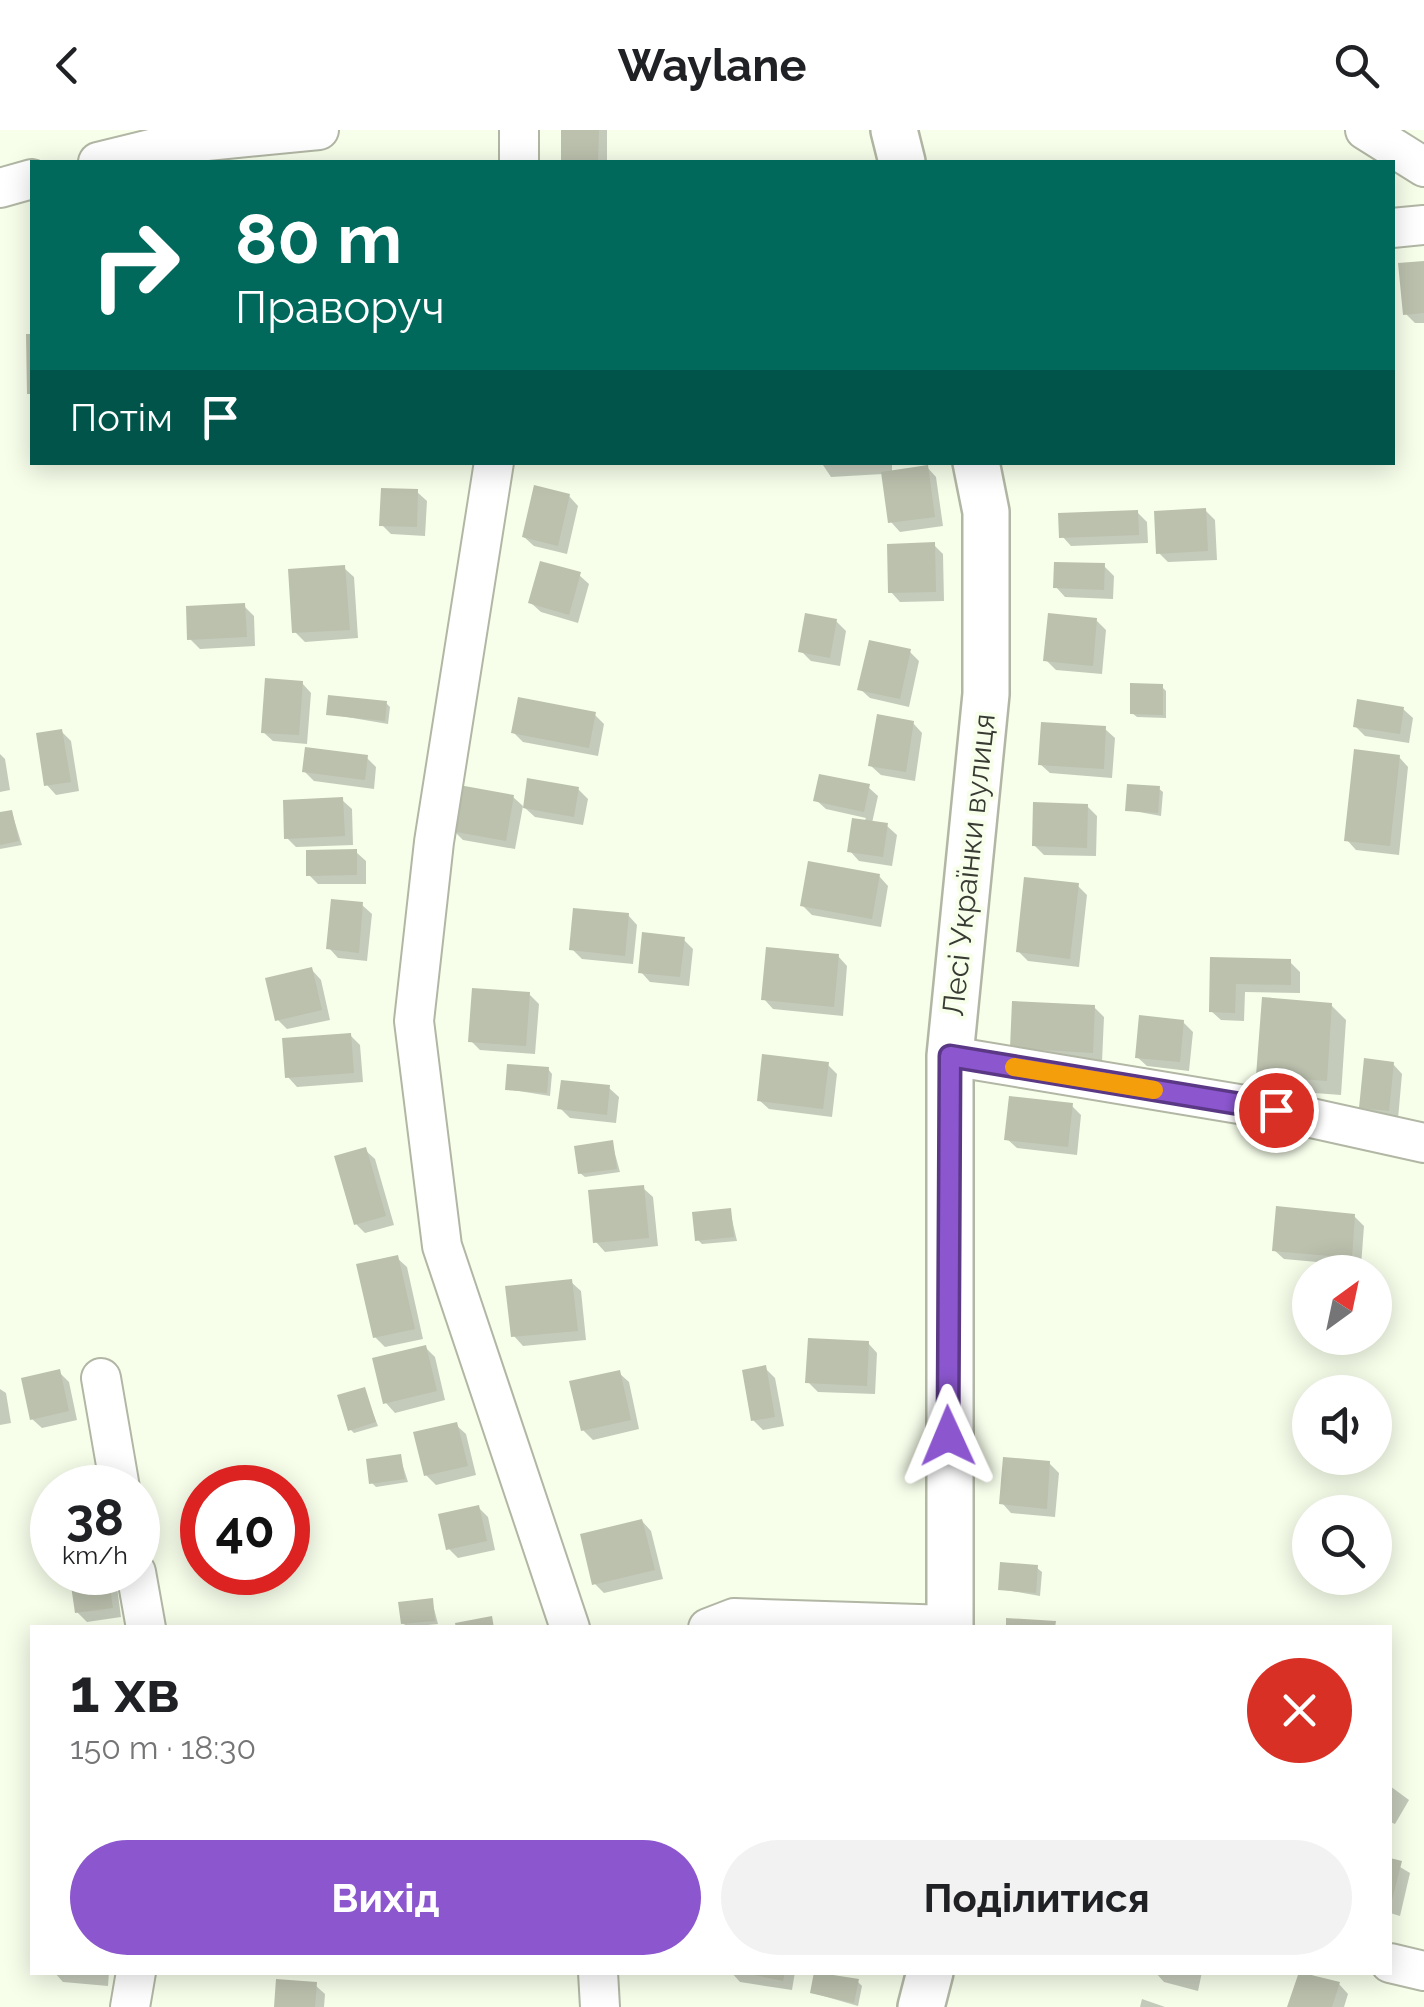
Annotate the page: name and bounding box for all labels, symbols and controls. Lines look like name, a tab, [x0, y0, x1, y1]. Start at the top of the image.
icon: back	[40, 38, 95, 93]
icon: search	[1329, 38, 1384, 93]
text: Waylane	[618, 39, 806, 92]
text: 80 m	[235, 197, 402, 279]
icon: right	[70, 200, 200, 330]
text: Праворуч	[235, 281, 445, 334]
icon: arrive	[193, 390, 248, 445]
text: Потім	[70, 395, 173, 440]
street label: Лесі Українки вулиця	[935, 712, 1002, 1018]
pin	[1234, 1068, 1319, 1153]
icon: arrive	[1249, 1083, 1304, 1138]
north arrow	[1292, 1255, 1392, 1355]
map controls	[1292, 1255, 1392, 1595]
button: sound	[1292, 1375, 1392, 1475]
position arrow	[896, 1384, 1000, 1488]
speed limit sign: 40	[180, 1465, 310, 1595]
text: 38	[66, 1488, 124, 1547]
button: search	[1292, 1495, 1392, 1595]
text: km/h	[62, 1540, 128, 1570]
text: 1 хв	[70, 1656, 180, 1726]
button: close	[1247, 1658, 1352, 1763]
text: 150 m · 18:30	[70, 1729, 256, 1766]
button: Вихід	[70, 1840, 701, 1955]
button: Поділитися	[721, 1840, 1352, 1955]

